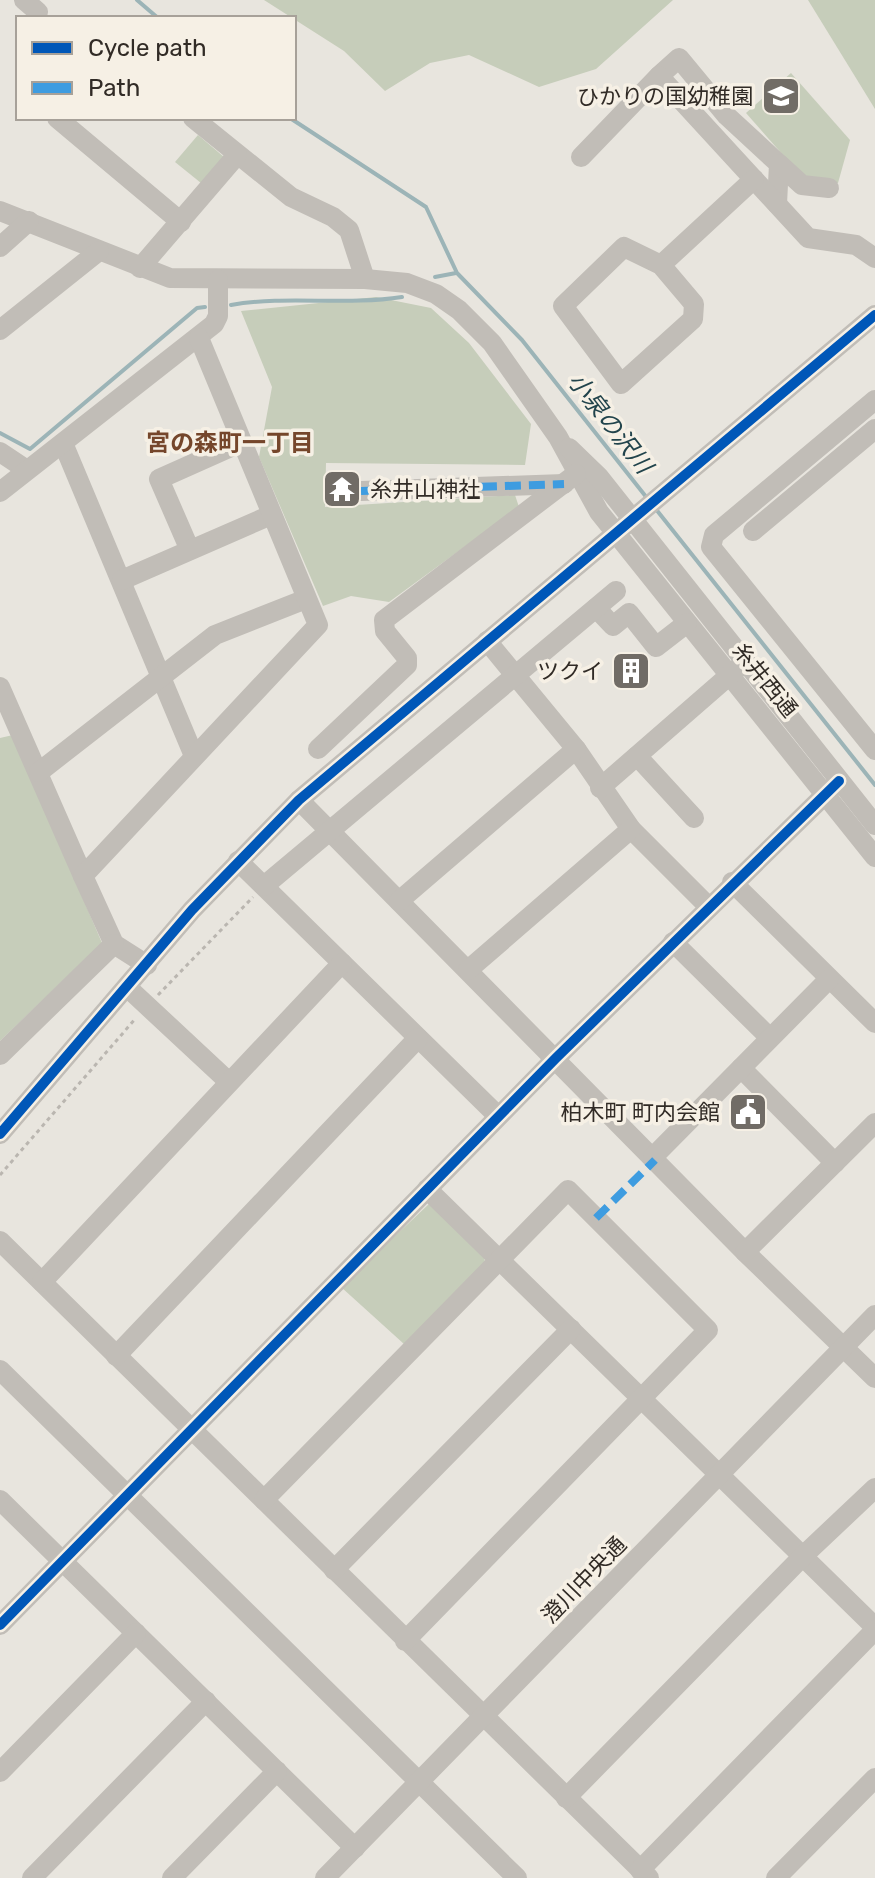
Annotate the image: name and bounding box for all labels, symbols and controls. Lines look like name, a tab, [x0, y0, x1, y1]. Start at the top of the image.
legend	[16, 16, 296, 120]
text: Cycle path	[88, 34, 207, 62]
text: Path	[88, 74, 140, 102]
school or university icon: ひかりの国幼稚園	[760, 75, 802, 117]
place label: ひかりの国幼稚園	[577, 83, 753, 110]
water label: 小泉の沢川	[562, 367, 660, 481]
district label: 宮の森町一丁目	[146, 429, 314, 457]
temple icon: 糸井山神社	[321, 468, 363, 510]
place label: 糸井山神社	[370, 476, 480, 503]
street label: 糸井西通	[727, 637, 803, 723]
building icon: ツクイ	[610, 650, 652, 692]
place label: ツクイ	[537, 658, 603, 685]
public building icon: 柏木町 町内会館	[727, 1091, 769, 1133]
place label: 柏木町 町内会館	[561, 1099, 720, 1126]
street label: 澄川中央通	[536, 1531, 632, 1629]

